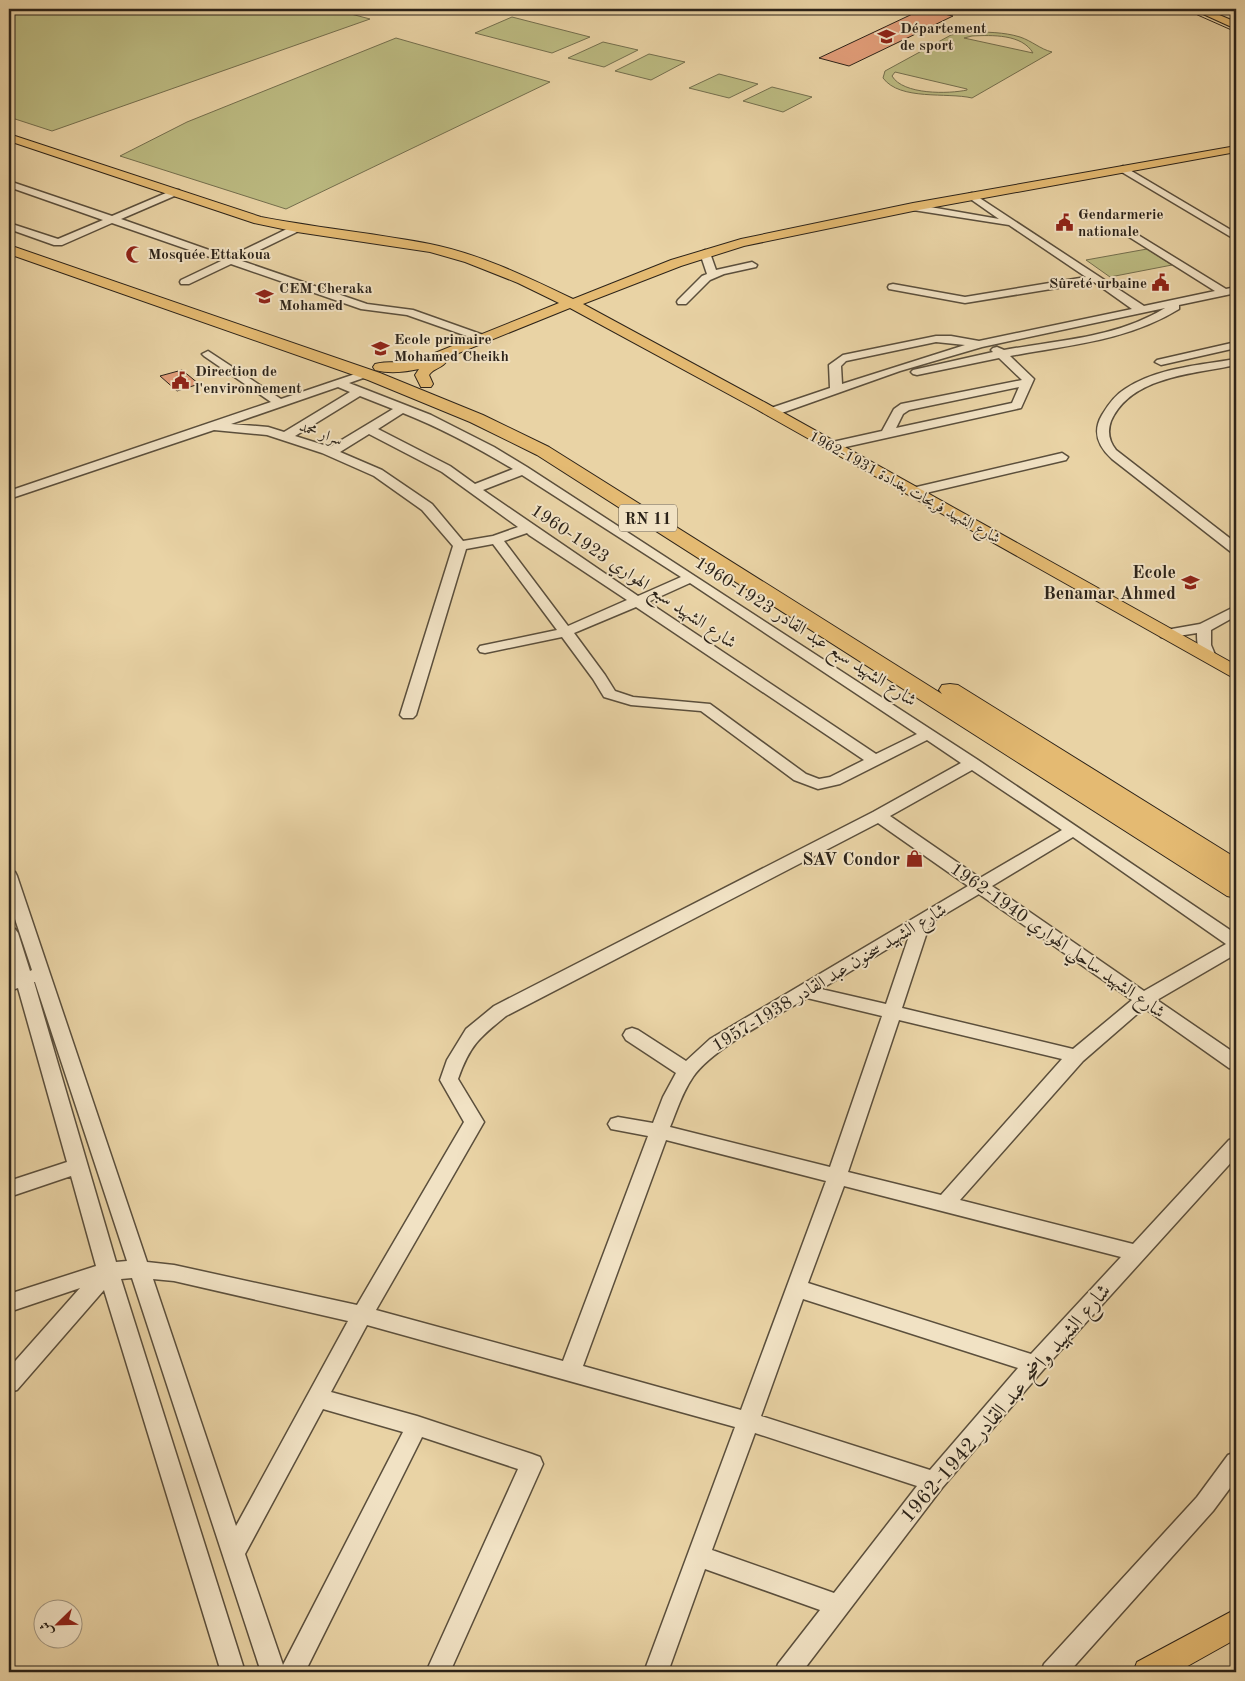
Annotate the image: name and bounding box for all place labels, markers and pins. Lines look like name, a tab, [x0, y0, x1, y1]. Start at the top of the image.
place label: Département de sport	[900, 22, 987, 54]
school or university icon: Département de sport	[876, 27, 896, 47]
place label: Gendarmerie nationale	[1078, 208, 1164, 240]
public building icon: Gendarmerie nationale	[1054, 213, 1074, 233]
mosque icon: Mosquée Ettakoua	[124, 244, 144, 264]
place label: Mosquée Ettakoua	[148, 248, 271, 263]
public building icon: Sûreté urbaine	[1151, 273, 1171, 293]
place label: Sûreté urbaine	[1049, 277, 1147, 292]
place label: CEM Cheraka Mohamed	[279, 282, 373, 314]
school or university icon: CEM Cheraka Mohamed	[255, 287, 275, 307]
place label: Ecole primaire Mohamed Cheikh	[394, 333, 509, 365]
school or university icon: Ecole primaire Mohamed Cheikh	[370, 338, 390, 358]
place label: Direction de l'environnement	[195, 365, 302, 397]
public building icon: Direction de l'environnement	[171, 370, 191, 390]
place label: Ecole Benamar Ahmed	[1043, 564, 1176, 603]
school or university icon: Ecole Benamar Ahmed	[1180, 572, 1200, 592]
shop icon: SAV Condor	[904, 849, 924, 869]
place label: SAV Condor	[802, 851, 900, 869]

